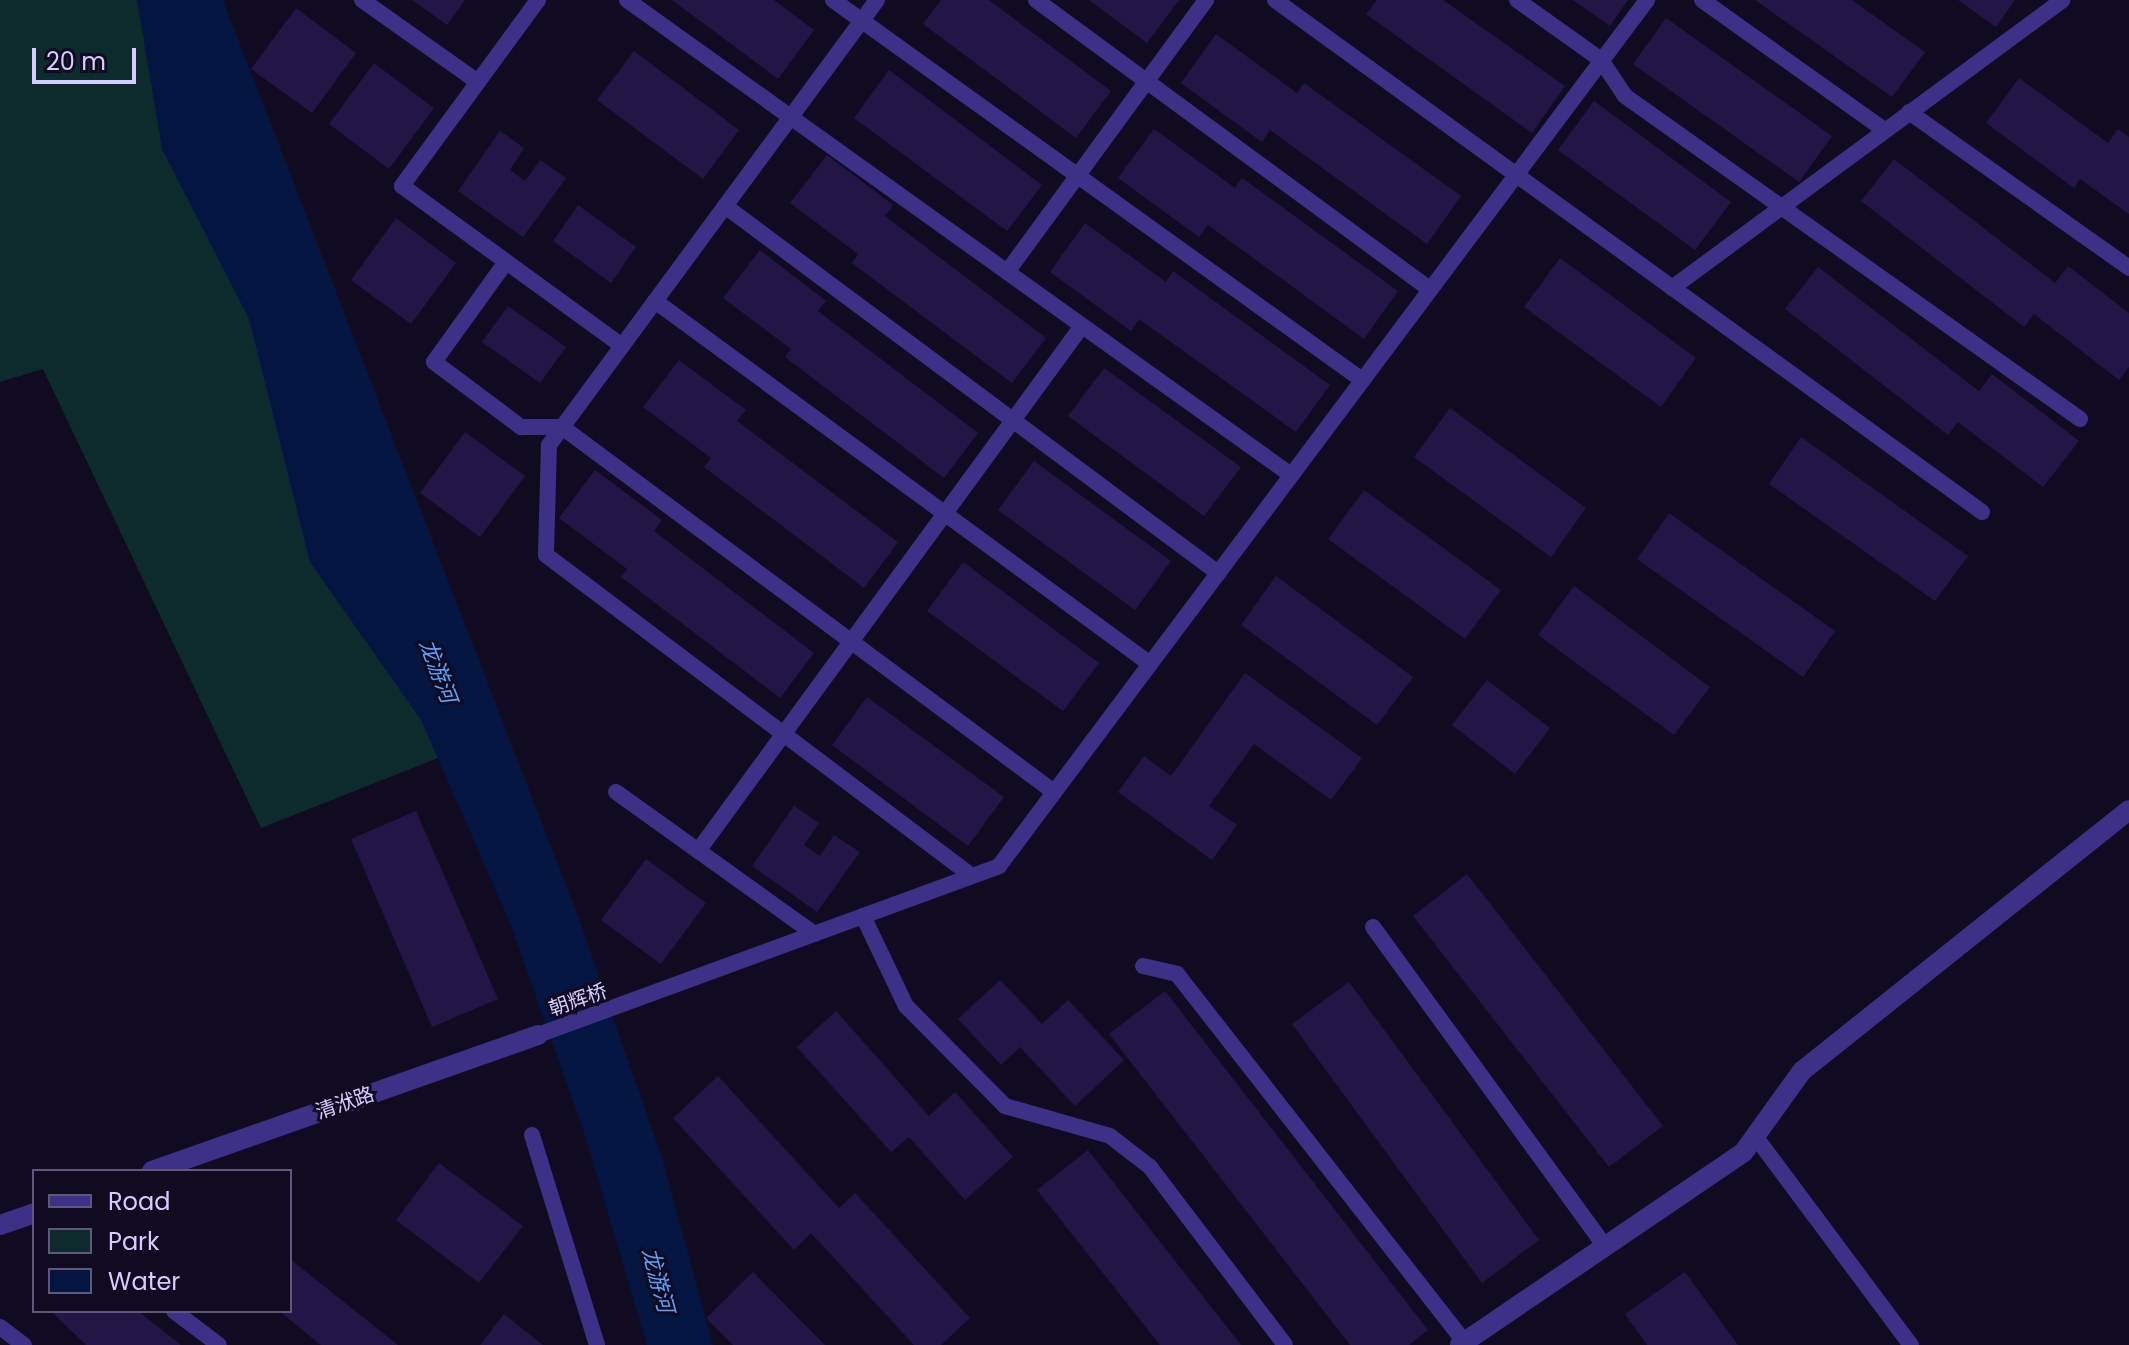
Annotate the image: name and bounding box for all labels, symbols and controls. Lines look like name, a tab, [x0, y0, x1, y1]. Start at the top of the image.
scale bar	[36, 32, 140, 82]
text: 20 m	[46, 45, 106, 78]
water label: 龙游河	[414, 635, 462, 707]
street label: 朝辉桥	[546, 979, 610, 1021]
street label: 清洑路	[313, 1082, 377, 1124]
legend	[32, 1169, 292, 1313]
text: Road	[108, 1185, 170, 1218]
text: Park	[108, 1225, 159, 1258]
water label: 龙游河	[637, 1245, 679, 1315]
text: Water	[108, 1265, 180, 1298]

